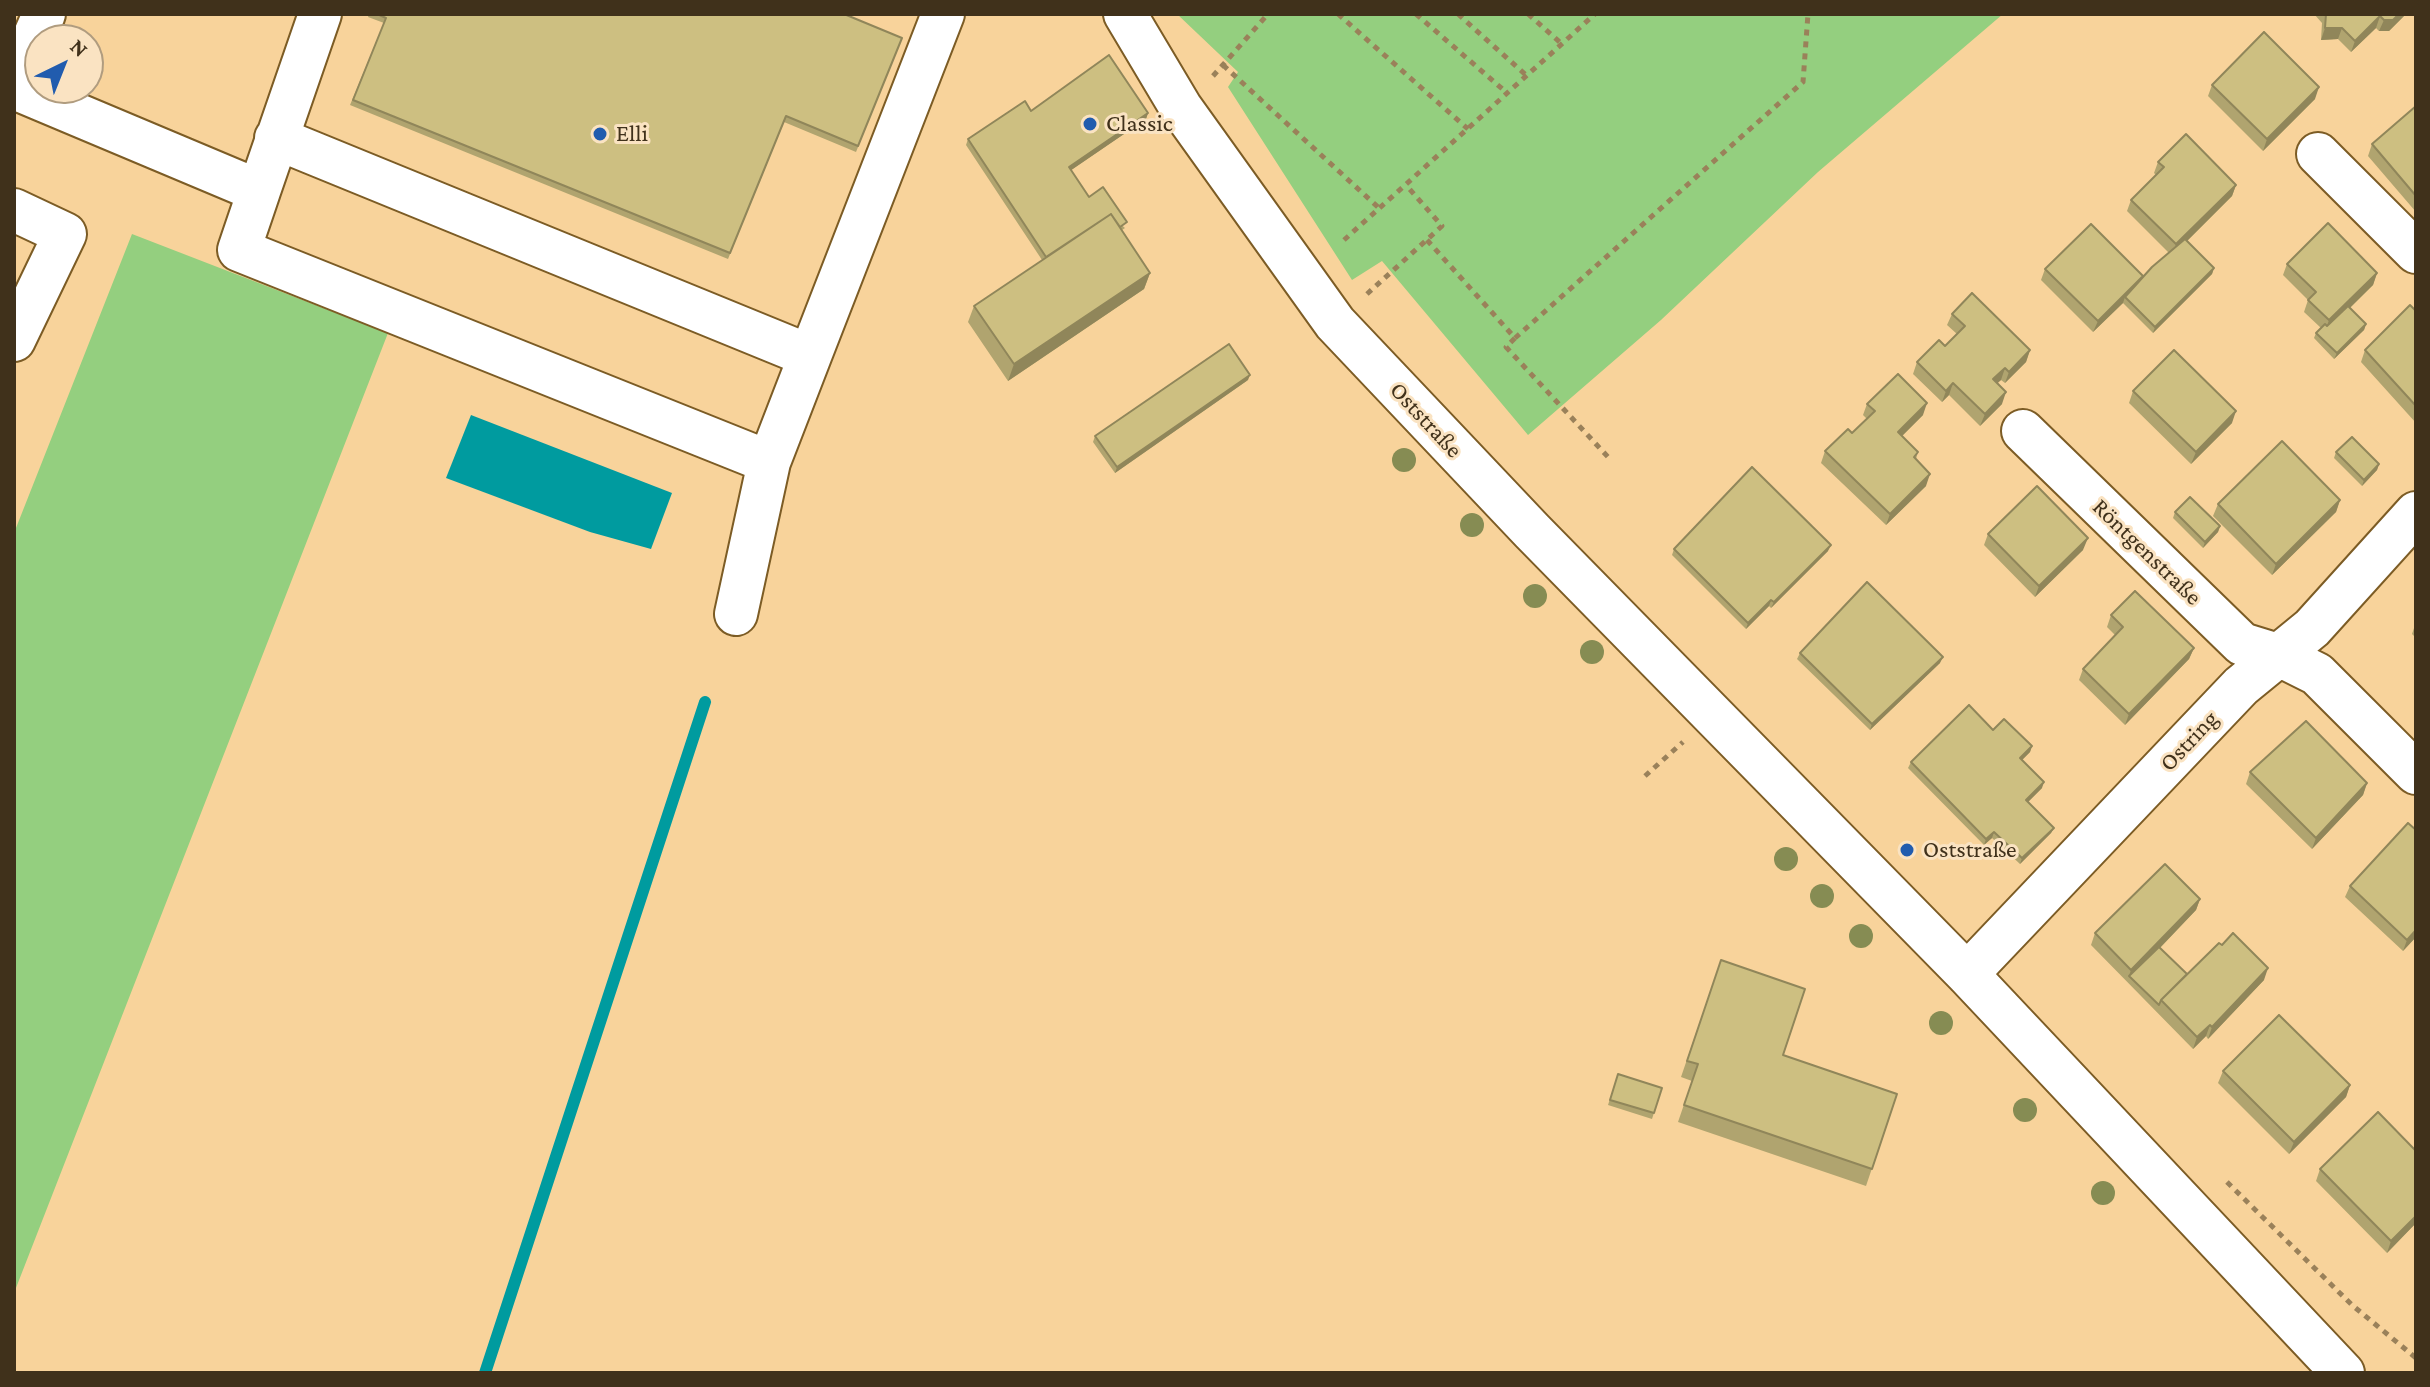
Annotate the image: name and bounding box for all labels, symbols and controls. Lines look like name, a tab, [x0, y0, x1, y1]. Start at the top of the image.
north arrow	[24, 24, 104, 104]
text: N	[65, 33, 93, 62]
place label: Classic	[1106, 110, 1173, 138]
marker: Classic	[1081, 115, 1099, 133]
place label: Elli	[616, 120, 648, 148]
marker: Elli	[591, 125, 609, 143]
street label: Oststraße	[1384, 376, 1468, 464]
street label: Röntgenstraße	[2086, 493, 2208, 611]
street label: Ostring	[2154, 705, 2224, 777]
place label: Oststraße	[1923, 836, 2017, 864]
marker: Oststraße	[1898, 841, 1916, 859]

